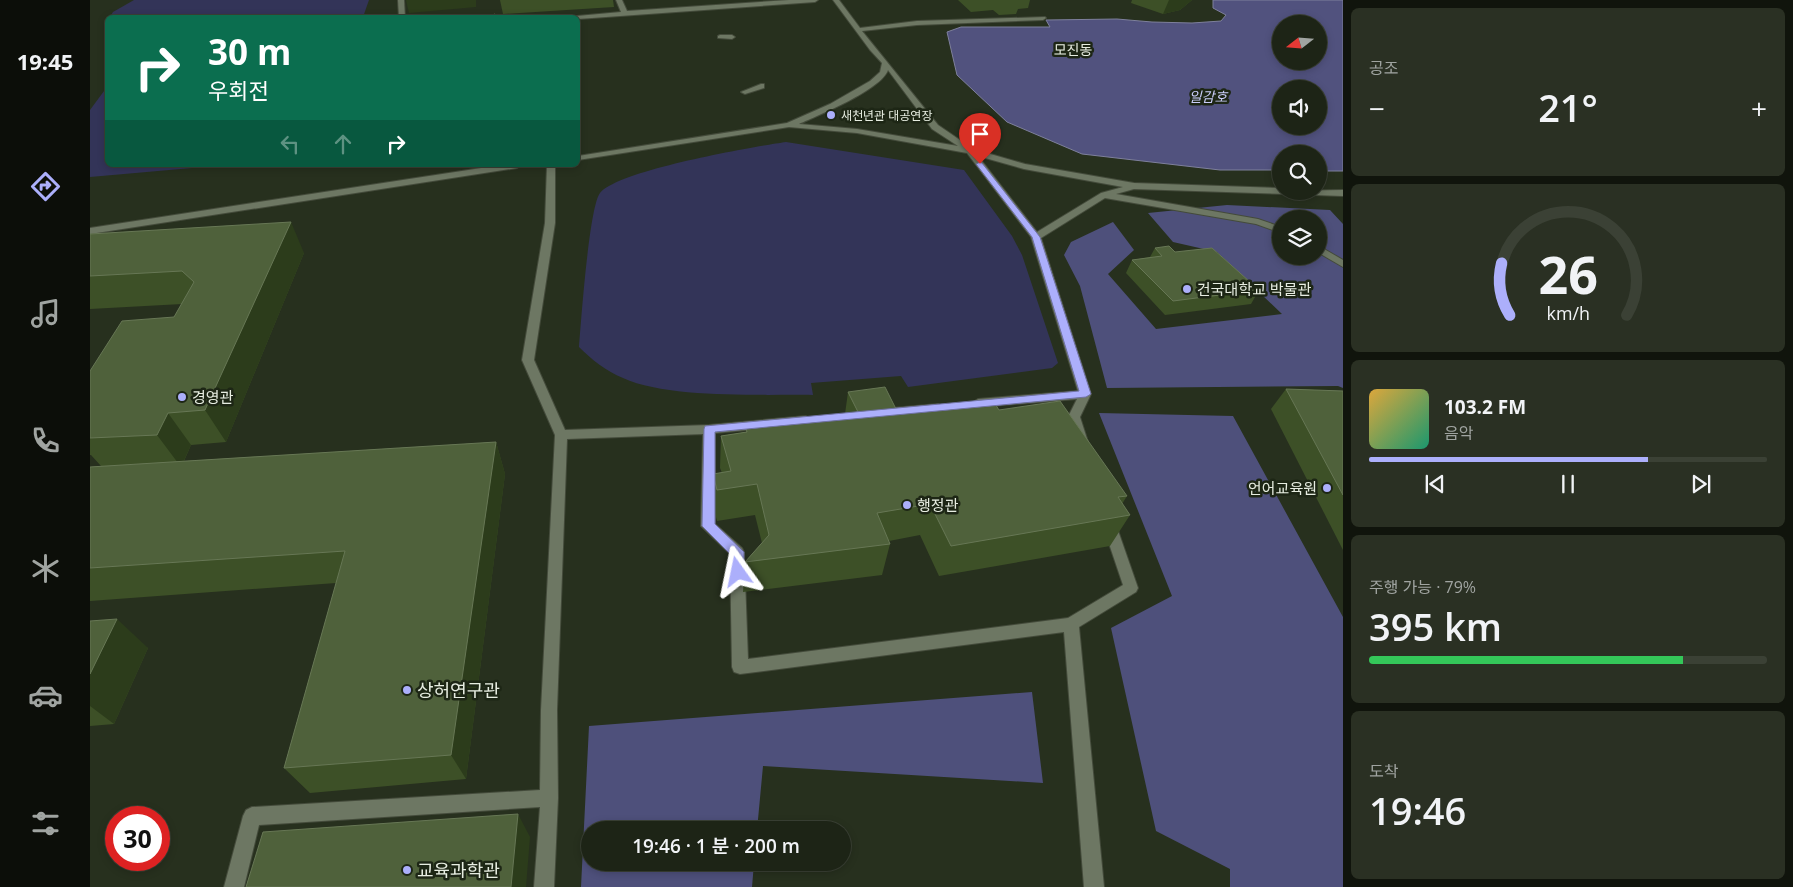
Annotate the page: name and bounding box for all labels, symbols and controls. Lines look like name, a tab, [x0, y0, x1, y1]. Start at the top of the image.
north arrow	[1272, 15, 1328, 70]
map controls	[1272, 15, 1327, 265]
text: 30 m	[208, 28, 291, 75]
icon: right	[125, 35, 190, 100]
district label: 모진동	[1054, 40, 1092, 59]
text: 19:45	[17, 46, 73, 76]
text: 공조	[1369, 57, 1398, 79]
text: 우회전	[208, 75, 269, 105]
button: sound	[1272, 80, 1327, 135]
text: 21°	[1538, 81, 1598, 133]
water label: 일감호	[1189, 87, 1228, 106]
text: −	[1369, 89, 1385, 127]
text: +	[1751, 89, 1767, 127]
place label: 새천년관 대공연장	[841, 107, 932, 124]
marker: 새천년관 대공연장	[825, 109, 837, 121]
pin	[959, 113, 1001, 164]
icon: arrive	[966, 120, 994, 148]
icon: left	[276, 130, 304, 158]
icon: ahead	[329, 130, 357, 158]
icon: right	[382, 130, 410, 158]
button: search	[1272, 145, 1327, 200]
icon: directions	[28, 169, 63, 204]
button: layers	[1272, 210, 1327, 265]
text: 26	[1538, 238, 1598, 309]
place label: 건국대학교 박물관	[1197, 279, 1311, 299]
marker: 건국대학교 박물관	[1181, 283, 1193, 295]
icon: music	[28, 296, 63, 331]
text: km/h	[1546, 301, 1590, 325]
place label: 경영관	[192, 387, 234, 407]
marker: 경영관	[176, 391, 188, 403]
text: 103.2 FM	[1444, 394, 1526, 420]
text: 음악	[1444, 422, 1473, 444]
icon: phone	[28, 423, 63, 458]
icon: previous	[1421, 470, 1449, 498]
icon: pause	[1554, 470, 1582, 498]
icon: next	[1687, 470, 1715, 498]
place label: 언어교육원	[1248, 478, 1317, 498]
marker: 언어교육원	[1321, 482, 1333, 494]
place label: 행정관	[917, 495, 959, 515]
marker: 행정관	[901, 499, 913, 511]
position arrow	[711, 545, 763, 597]
icon: climate	[28, 551, 63, 586]
text: 주행 가능 · 79%	[1369, 576, 1476, 598]
text: 395 km	[1369, 600, 1502, 652]
icon: car	[28, 678, 63, 713]
place label: 상허연구관	[417, 678, 500, 702]
marker: 상허연구관	[401, 684, 413, 696]
text: 도착	[1369, 760, 1398, 782]
text: 19:46	[1369, 784, 1466, 836]
icon: filters	[28, 806, 63, 841]
speed limit sign: 30	[105, 806, 170, 871]
text: 19:46 · 1 분 · 200 m	[632, 833, 800, 859]
place label: 교육과학관	[417, 858, 500, 882]
marker: 교육과학관	[401, 864, 413, 876]

